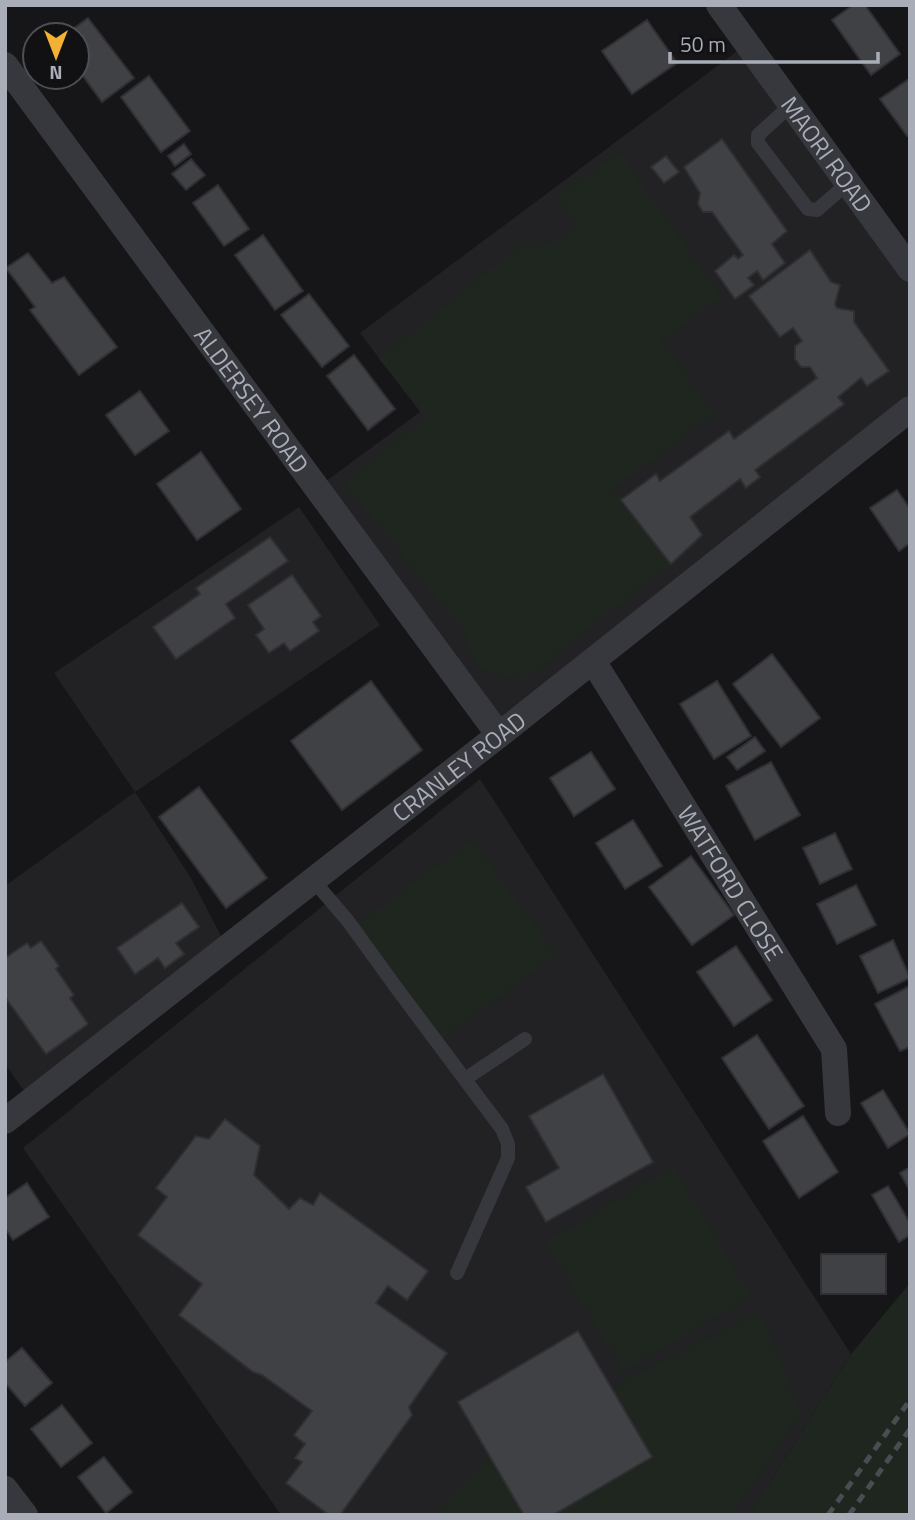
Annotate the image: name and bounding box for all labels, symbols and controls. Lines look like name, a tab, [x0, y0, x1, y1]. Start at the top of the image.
north arrow	[21, 21, 91, 91]
scale bar	[670, 21, 878, 65]
text: 50 m	[680, 28, 726, 60]
text: N	[49, 59, 63, 88]
street label: MAORI ROAD	[772, 88, 881, 220]
street label: ALDERSEY ROAD	[186, 319, 318, 481]
street label: CRANLEY ROAD	[384, 702, 534, 830]
street label: WATFORD CLOSE	[669, 798, 793, 967]

